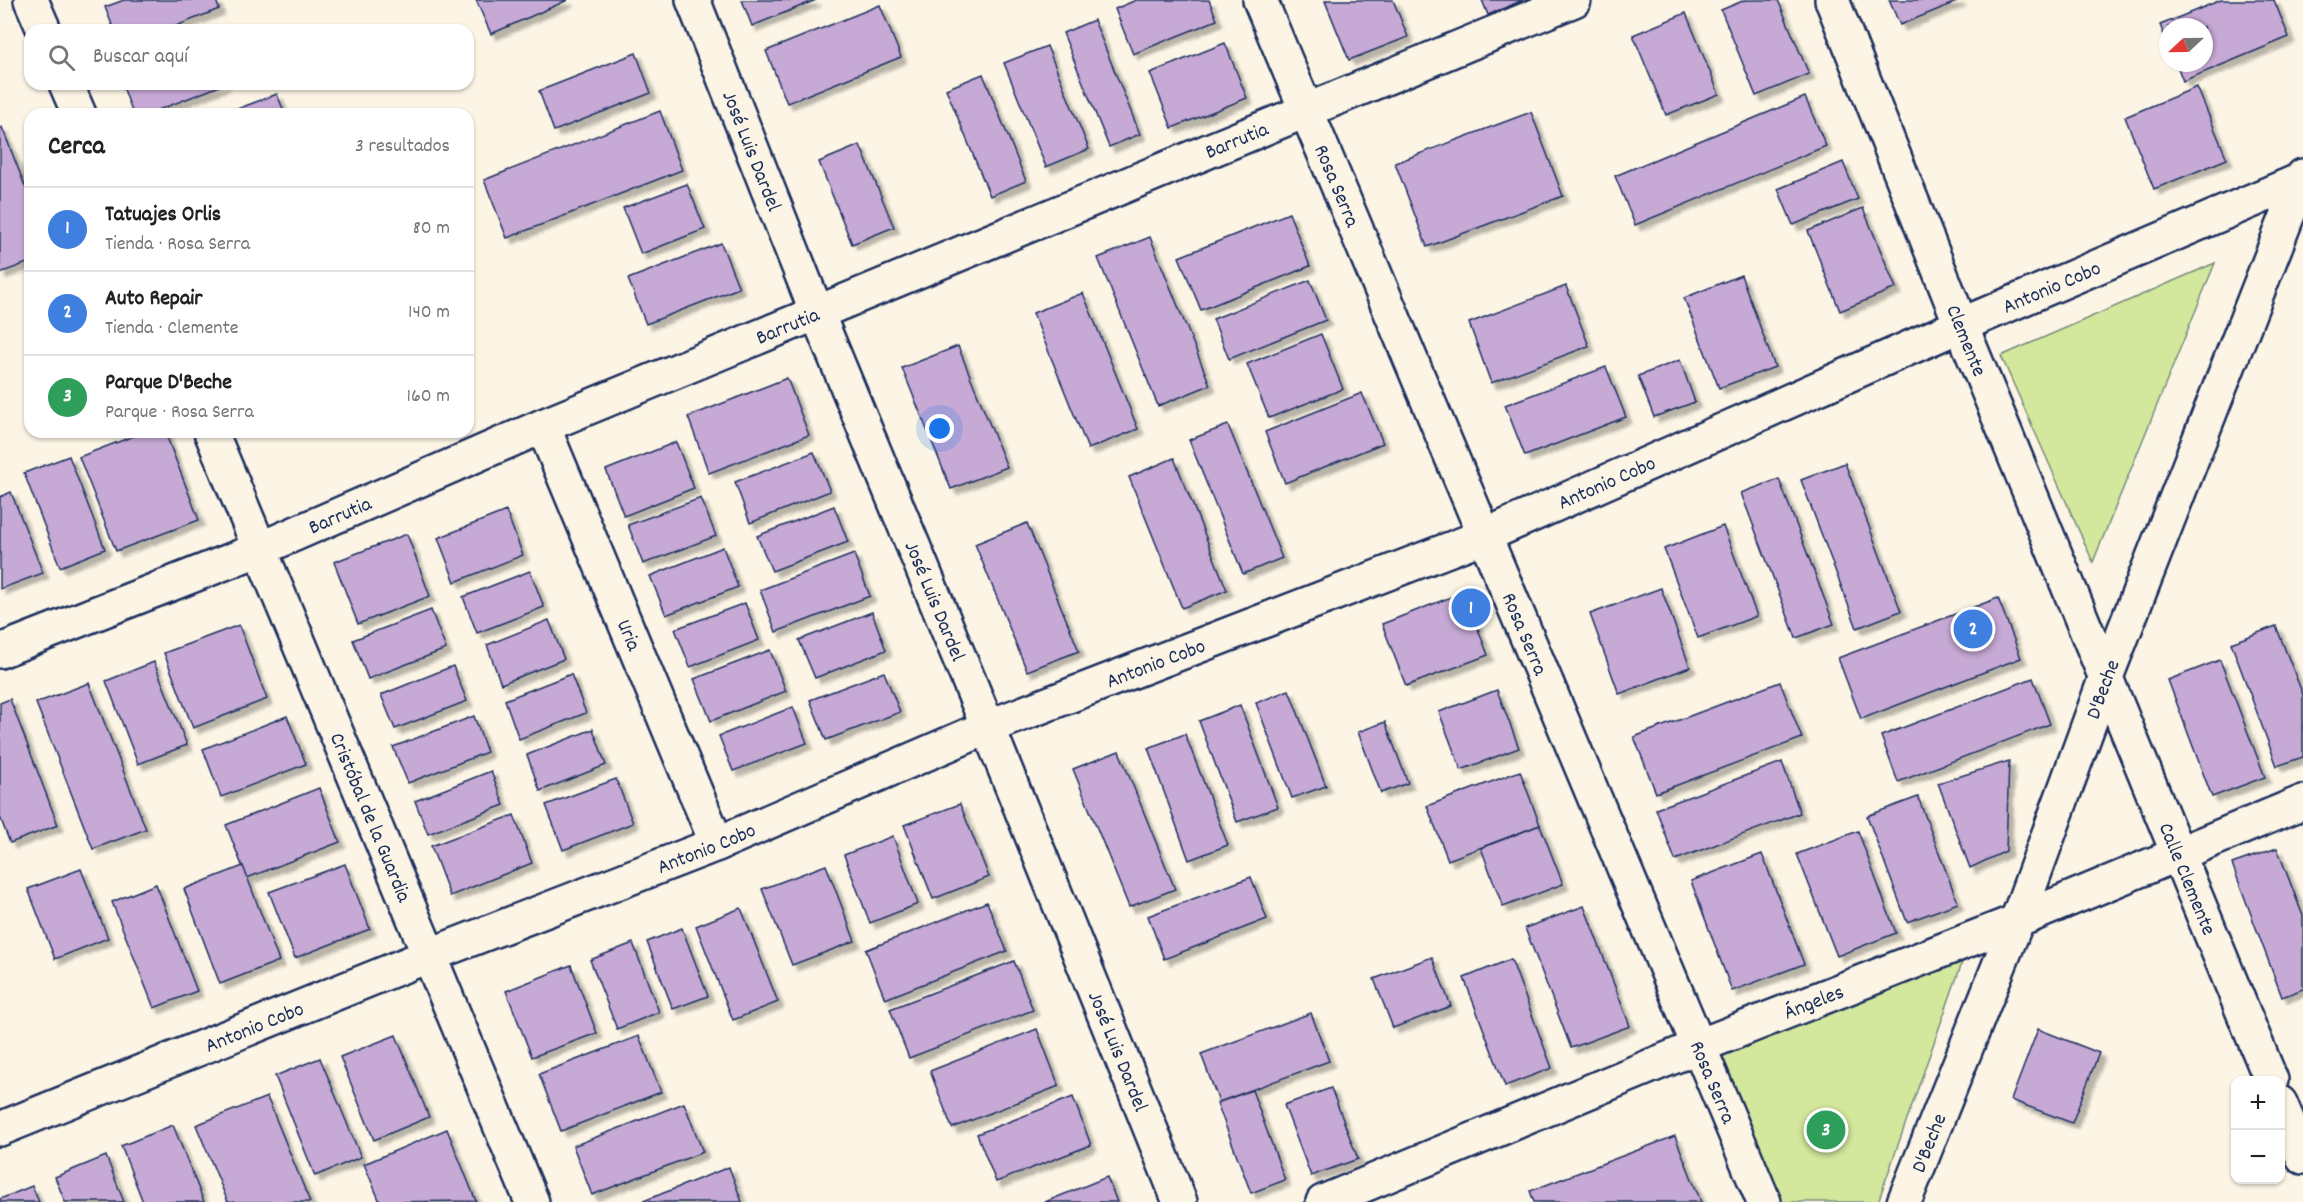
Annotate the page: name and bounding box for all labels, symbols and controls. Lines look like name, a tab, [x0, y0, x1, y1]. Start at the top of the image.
north arrow	[2159, 18, 2213, 72]
search box	[24, 24, 474, 90]
icon: search	[45, 41, 78, 74]
text: Buscar aquí	[93, 42, 188, 73]
street label: José Luis Dardel	[712, 87, 787, 217]
street label: Barrutia	[1201, 115, 1275, 169]
text: Cerca	[48, 129, 105, 166]
text: 3 resultados	[355, 133, 450, 161]
street label: Rosa Serra	[1304, 141, 1366, 234]
text: Tatuajes Orlis	[105, 200, 221, 231]
text: 1	[65, 215, 70, 243]
text: 80 m	[413, 215, 450, 243]
text: Tienda · Rosa Serra	[105, 231, 250, 259]
street label: Antonio Cobo	[1999, 255, 2106, 323]
text: Auto Repair	[105, 284, 202, 315]
text: 2	[63, 299, 72, 327]
text: 140 m	[408, 299, 450, 327]
street label: Barrutia	[752, 301, 826, 354]
street label: Clemente	[1936, 301, 1993, 382]
text: Tienda · Clemente	[105, 315, 239, 343]
text: Parque D'Beche	[105, 368, 232, 399]
text: 3	[63, 383, 72, 411]
text: 160 m	[407, 383, 450, 411]
text: Parque · Rosa Serra	[105, 399, 254, 427]
your location	[925, 414, 954, 443]
street label: Antonio Cobo	[1554, 450, 1661, 519]
street label: Barrutia	[305, 490, 378, 544]
street label: José Luis Dardel	[895, 537, 971, 667]
pin: 1	[1452, 586, 1490, 630]
street label: Rosa Serra	[1492, 589, 1554, 682]
pin: 2	[1954, 606, 1992, 652]
street label: Uria	[607, 615, 647, 657]
street label: Antonio Cobo	[1102, 633, 1210, 698]
street label: D'Beche	[2080, 656, 2129, 724]
street label: Cristóbal de la Guardia	[320, 729, 418, 909]
street label: Antonio Cobo	[653, 817, 761, 884]
street label: Calle Clemente	[2149, 819, 2222, 941]
street label: Ángeles	[1780, 979, 1849, 1029]
street label: José Luis Dardel	[1078, 987, 1154, 1117]
street label: Antonio Cobo	[201, 996, 309, 1062]
street label: Rosa Serra	[1680, 1037, 1742, 1130]
map controls	[2231, 1076, 2285, 1184]
button: +	[2231, 1076, 2285, 1130]
pin: 3	[1806, 1108, 1846, 1152]
street label: D'Beche	[1905, 1110, 1956, 1178]
button: −	[2231, 1130, 2285, 1184]

